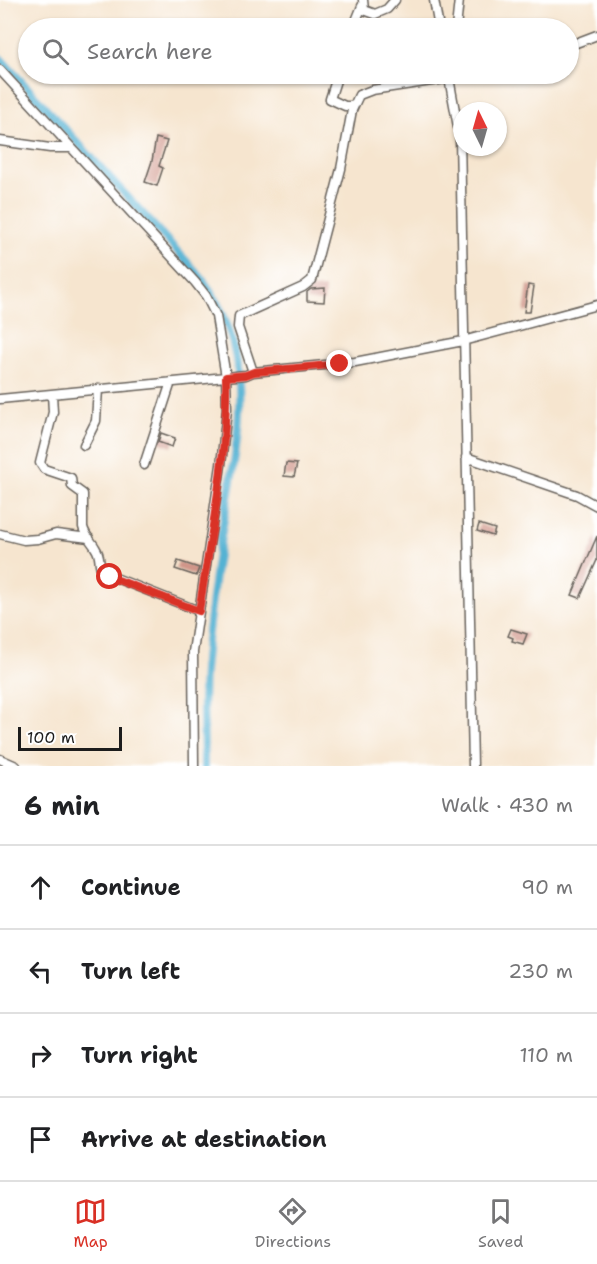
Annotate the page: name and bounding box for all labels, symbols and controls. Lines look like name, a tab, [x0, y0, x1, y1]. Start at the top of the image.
search box	[18, 18, 579, 84]
icon: search	[39, 35, 72, 68]
text: Search here	[87, 37, 213, 66]
north arrow	[453, 102, 507, 156]
route end	[326, 350, 352, 376]
route start	[96, 563, 122, 589]
scale bar	[18, 724, 122, 752]
text: 100 m	[27, 727, 75, 748]
text: 6 min	[24, 788, 100, 823]
text: Walk · 430 m	[441, 792, 573, 818]
icon: ahead	[24, 871, 57, 904]
text: Continue	[81, 873, 181, 902]
text: 90 m	[521, 874, 573, 900]
icon: left	[24, 955, 57, 988]
text: Turn left	[81, 957, 180, 986]
text: 230 m	[508, 958, 573, 984]
icon: right	[24, 1039, 57, 1072]
text: Turn right	[81, 1041, 198, 1070]
text: 110 m	[519, 1042, 573, 1068]
icon: arrive	[24, 1123, 57, 1156]
text: Arrive at destination	[81, 1125, 327, 1154]
tab: Map	[74, 1195, 108, 1252]
tab: Directions	[255, 1195, 331, 1252]
tab: Saved	[478, 1195, 524, 1252]

